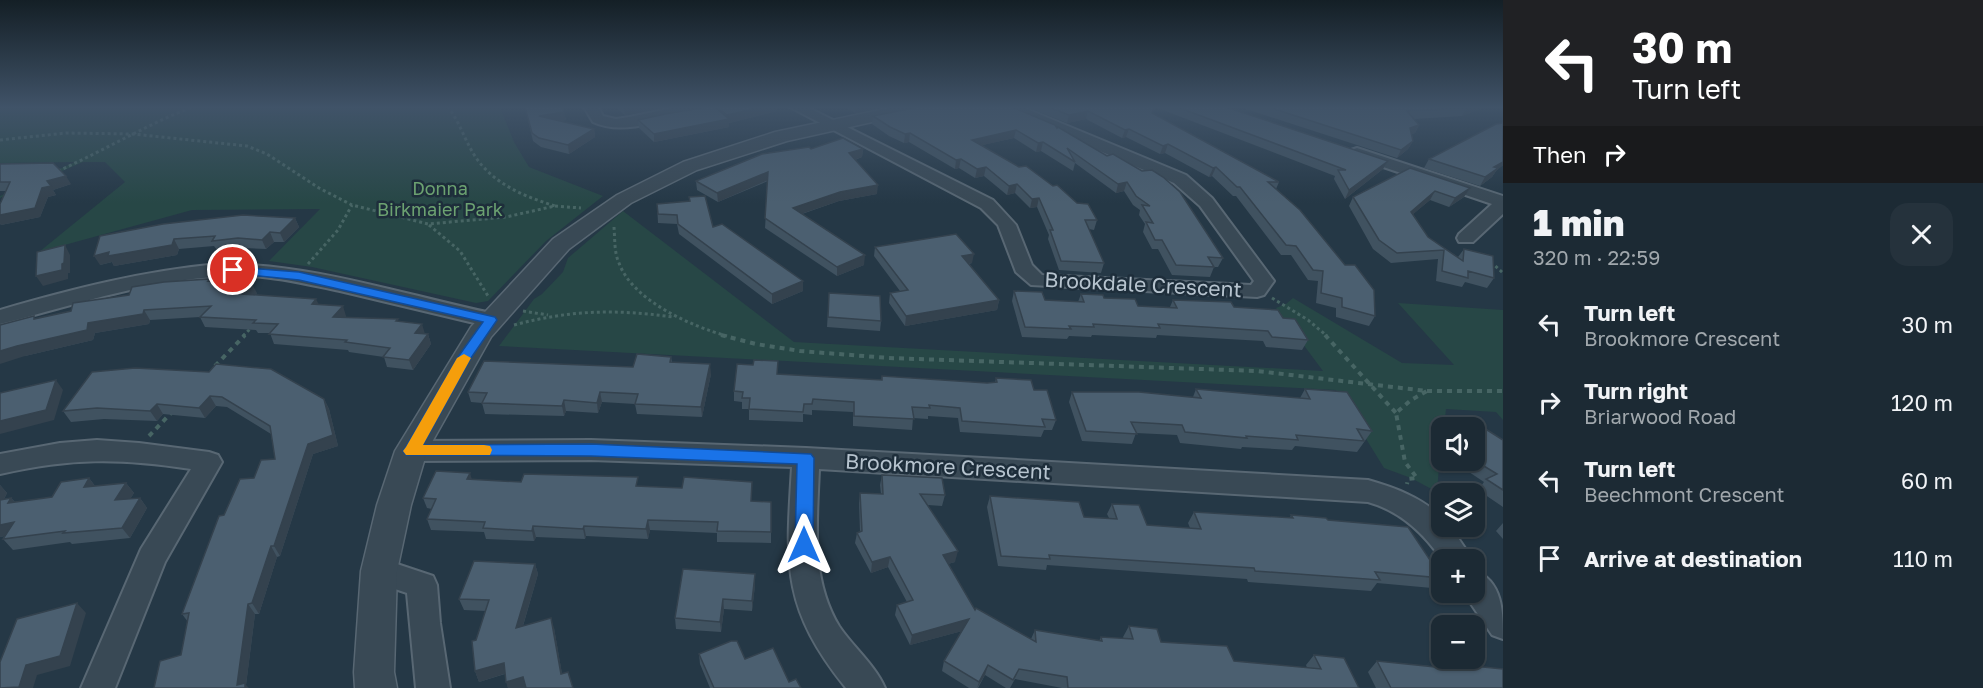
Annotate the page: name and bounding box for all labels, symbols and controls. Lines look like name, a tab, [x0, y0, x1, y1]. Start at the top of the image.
text: 30 m	[1632, 22, 1732, 72]
icon: left	[1533, 24, 1611, 102]
text: Turn left	[1632, 73, 1741, 105]
icon: right	[1598, 138, 1631, 171]
text: Then	[1533, 141, 1586, 168]
park label: Donna Birkmaier Park	[377, 177, 503, 220]
text: 1 min	[1533, 201, 1624, 244]
button: close	[1890, 203, 1953, 266]
pin	[207, 244, 258, 295]
text: 320 m · 22:59	[1533, 245, 1660, 269]
icon: arrive	[216, 253, 249, 286]
street label: Brookdale Crescent	[1044, 266, 1242, 302]
text: Turn left	[1584, 299, 1675, 326]
icon: left	[1533, 308, 1566, 341]
text: 30 m	[1902, 311, 1953, 338]
text: Brookmore Crescent	[1584, 326, 1780, 350]
text: Turn right	[1584, 377, 1688, 404]
icon: right	[1533, 386, 1566, 419]
text: 120 m	[1891, 389, 1953, 416]
text: Briarwood Road	[1584, 404, 1736, 428]
map controls	[1431, 417, 1485, 669]
button: sound	[1431, 417, 1485, 471]
street label: Brookmore Crescent	[845, 448, 1052, 484]
text: Turn left	[1584, 455, 1675, 482]
icon: left	[1533, 464, 1566, 497]
text: 60 m	[1901, 467, 1953, 494]
text: Beechmont Crescent	[1584, 482, 1785, 506]
button: layers	[1431, 483, 1485, 537]
position arrow	[772, 513, 836, 577]
icon: arrive	[1533, 542, 1566, 575]
text: Arrive at destination	[1584, 545, 1802, 572]
text: 110 m	[1893, 545, 1953, 572]
button: +	[1431, 549, 1485, 603]
button: −	[1431, 615, 1485, 669]

